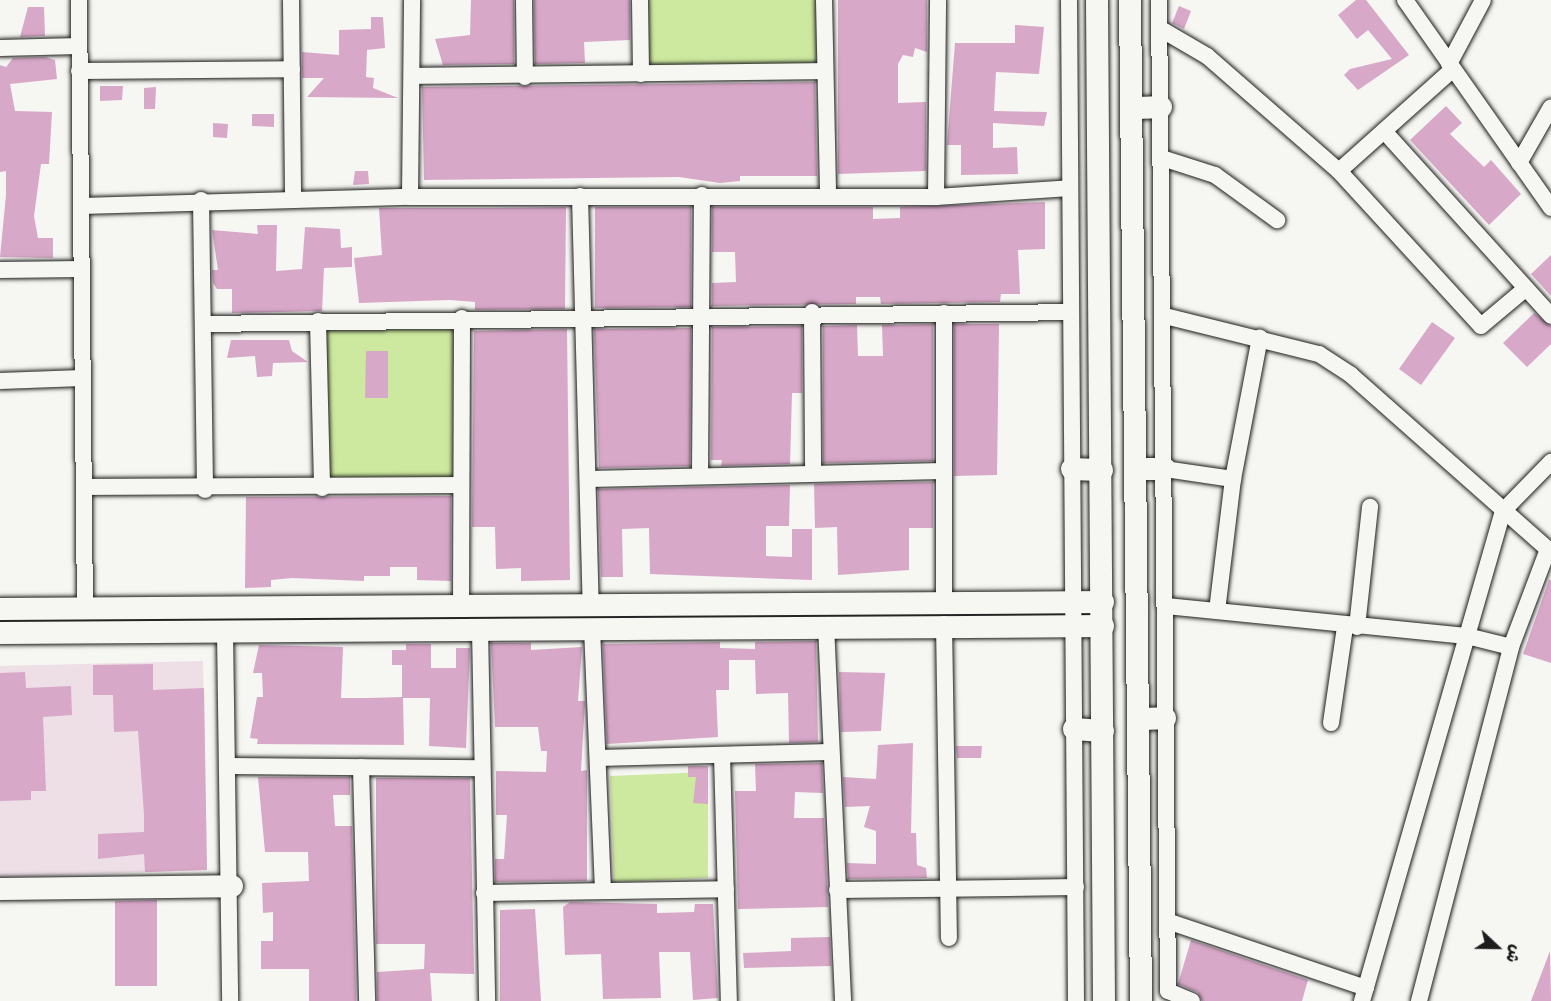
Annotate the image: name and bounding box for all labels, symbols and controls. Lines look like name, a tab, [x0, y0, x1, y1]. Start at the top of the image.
north arrow	[1467, 917, 1527, 977]
text: ش	[1501, 942, 1526, 966]

